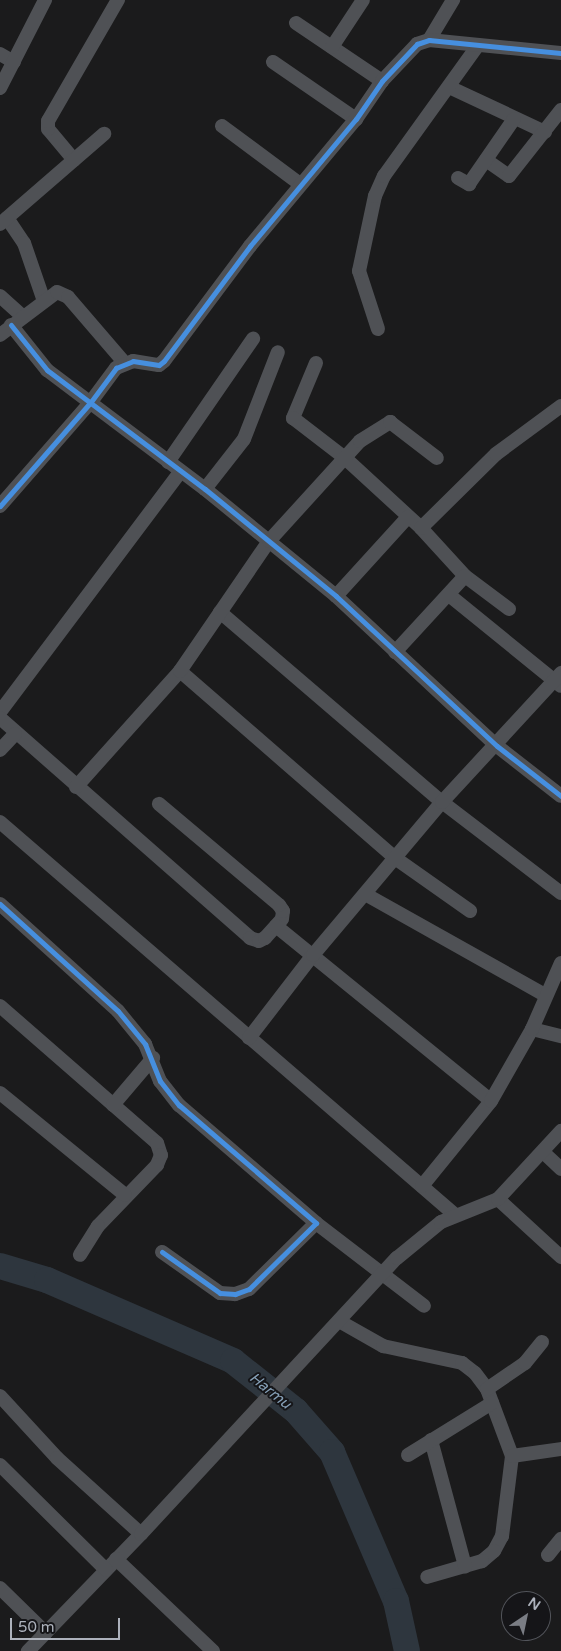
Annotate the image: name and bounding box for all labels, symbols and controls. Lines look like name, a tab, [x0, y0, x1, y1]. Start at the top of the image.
water label: Harmu	[246, 1369, 294, 1413]
north arrow	[501, 1591, 551, 1641]
text: N	[525, 1594, 544, 1614]
scale bar	[12, 1608, 122, 1640]
text: 50 m	[18, 1618, 55, 1636]

